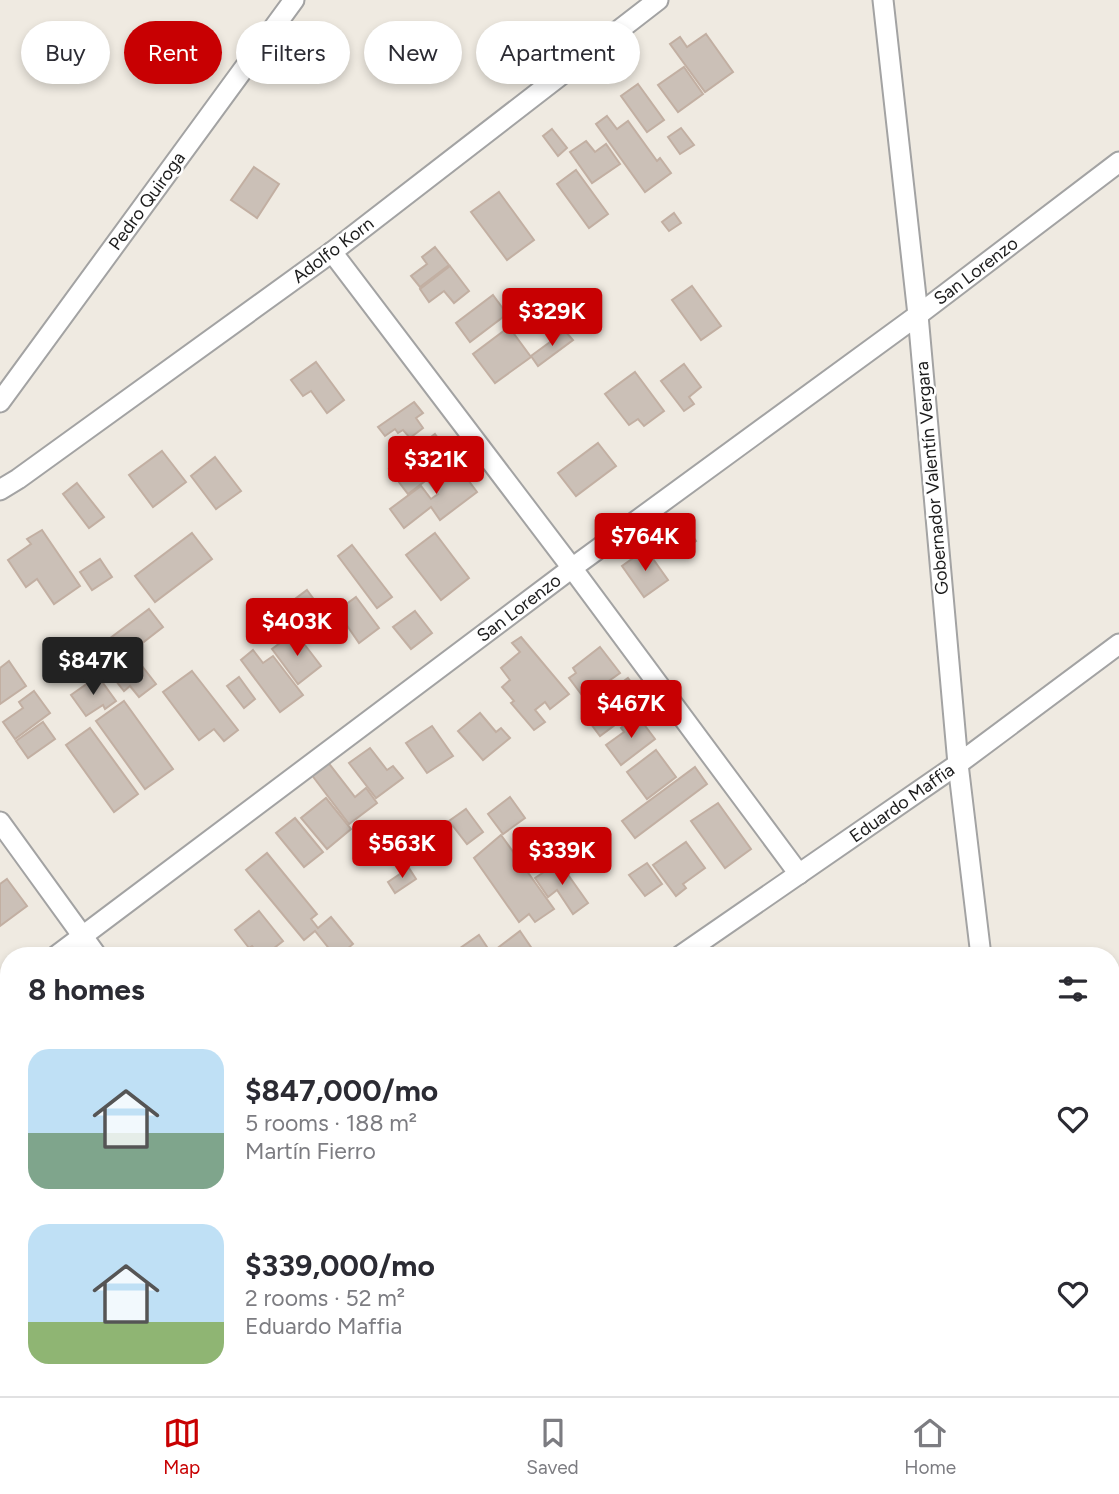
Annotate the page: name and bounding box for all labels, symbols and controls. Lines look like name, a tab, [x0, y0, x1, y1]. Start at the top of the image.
chip: Buy	[21, 21, 110, 84]
chip: Rent	[124, 21, 222, 84]
chip: Filters	[236, 21, 350, 84]
chip: New	[364, 21, 462, 84]
chip: Apartment	[476, 21, 640, 84]
street label: Pedro Quiroga	[104, 148, 190, 254]
street label: Adolfo Korn	[288, 212, 378, 288]
street label: San Lorenzo	[930, 232, 1022, 310]
pin: $329K	[503, 288, 601, 348]
text: $329K	[518, 297, 586, 325]
street label: Gobernador Valentín Vergara	[911, 360, 953, 596]
pin: $321K	[387, 436, 485, 496]
text: $321K	[404, 445, 468, 473]
pin: $764K	[596, 514, 694, 573]
text: $764K	[611, 522, 679, 550]
street label: San Lorenzo	[473, 569, 565, 647]
pin: $403K	[248, 598, 346, 658]
text: $403K	[262, 607, 332, 635]
pin: $847K	[44, 638, 142, 697]
text: $847K	[58, 646, 128, 674]
pin: $467K	[582, 680, 680, 740]
text: $467K	[597, 689, 665, 717]
street label: Eduardo Maffia	[845, 759, 959, 847]
pin: $563K	[353, 820, 451, 880]
pin: $339K	[513, 828, 611, 887]
text: $563K	[368, 829, 436, 857]
text: $339K	[529, 836, 595, 864]
icon: filters	[1054, 970, 1092, 1008]
text: 8 homes	[28, 971, 145, 1008]
text: $847,000/mo	[245, 1072, 438, 1109]
icon: home	[84, 1077, 168, 1161]
icon: heart	[1054, 1100, 1092, 1138]
text: 5 rooms · 188 m²	[245, 1109, 417, 1137]
text: Martín Fierro	[245, 1137, 376, 1165]
text: $339,000/mo	[245, 1247, 435, 1284]
icon: home	[84, 1252, 168, 1336]
icon: heart	[1054, 1275, 1092, 1313]
text: 2 rooms · 52 m²	[245, 1284, 405, 1312]
text: Eduardo Maffia	[245, 1312, 402, 1340]
tab: Map	[163, 1414, 201, 1479]
tab: Saved	[526, 1414, 579, 1479]
tab: Home	[904, 1414, 956, 1479]

